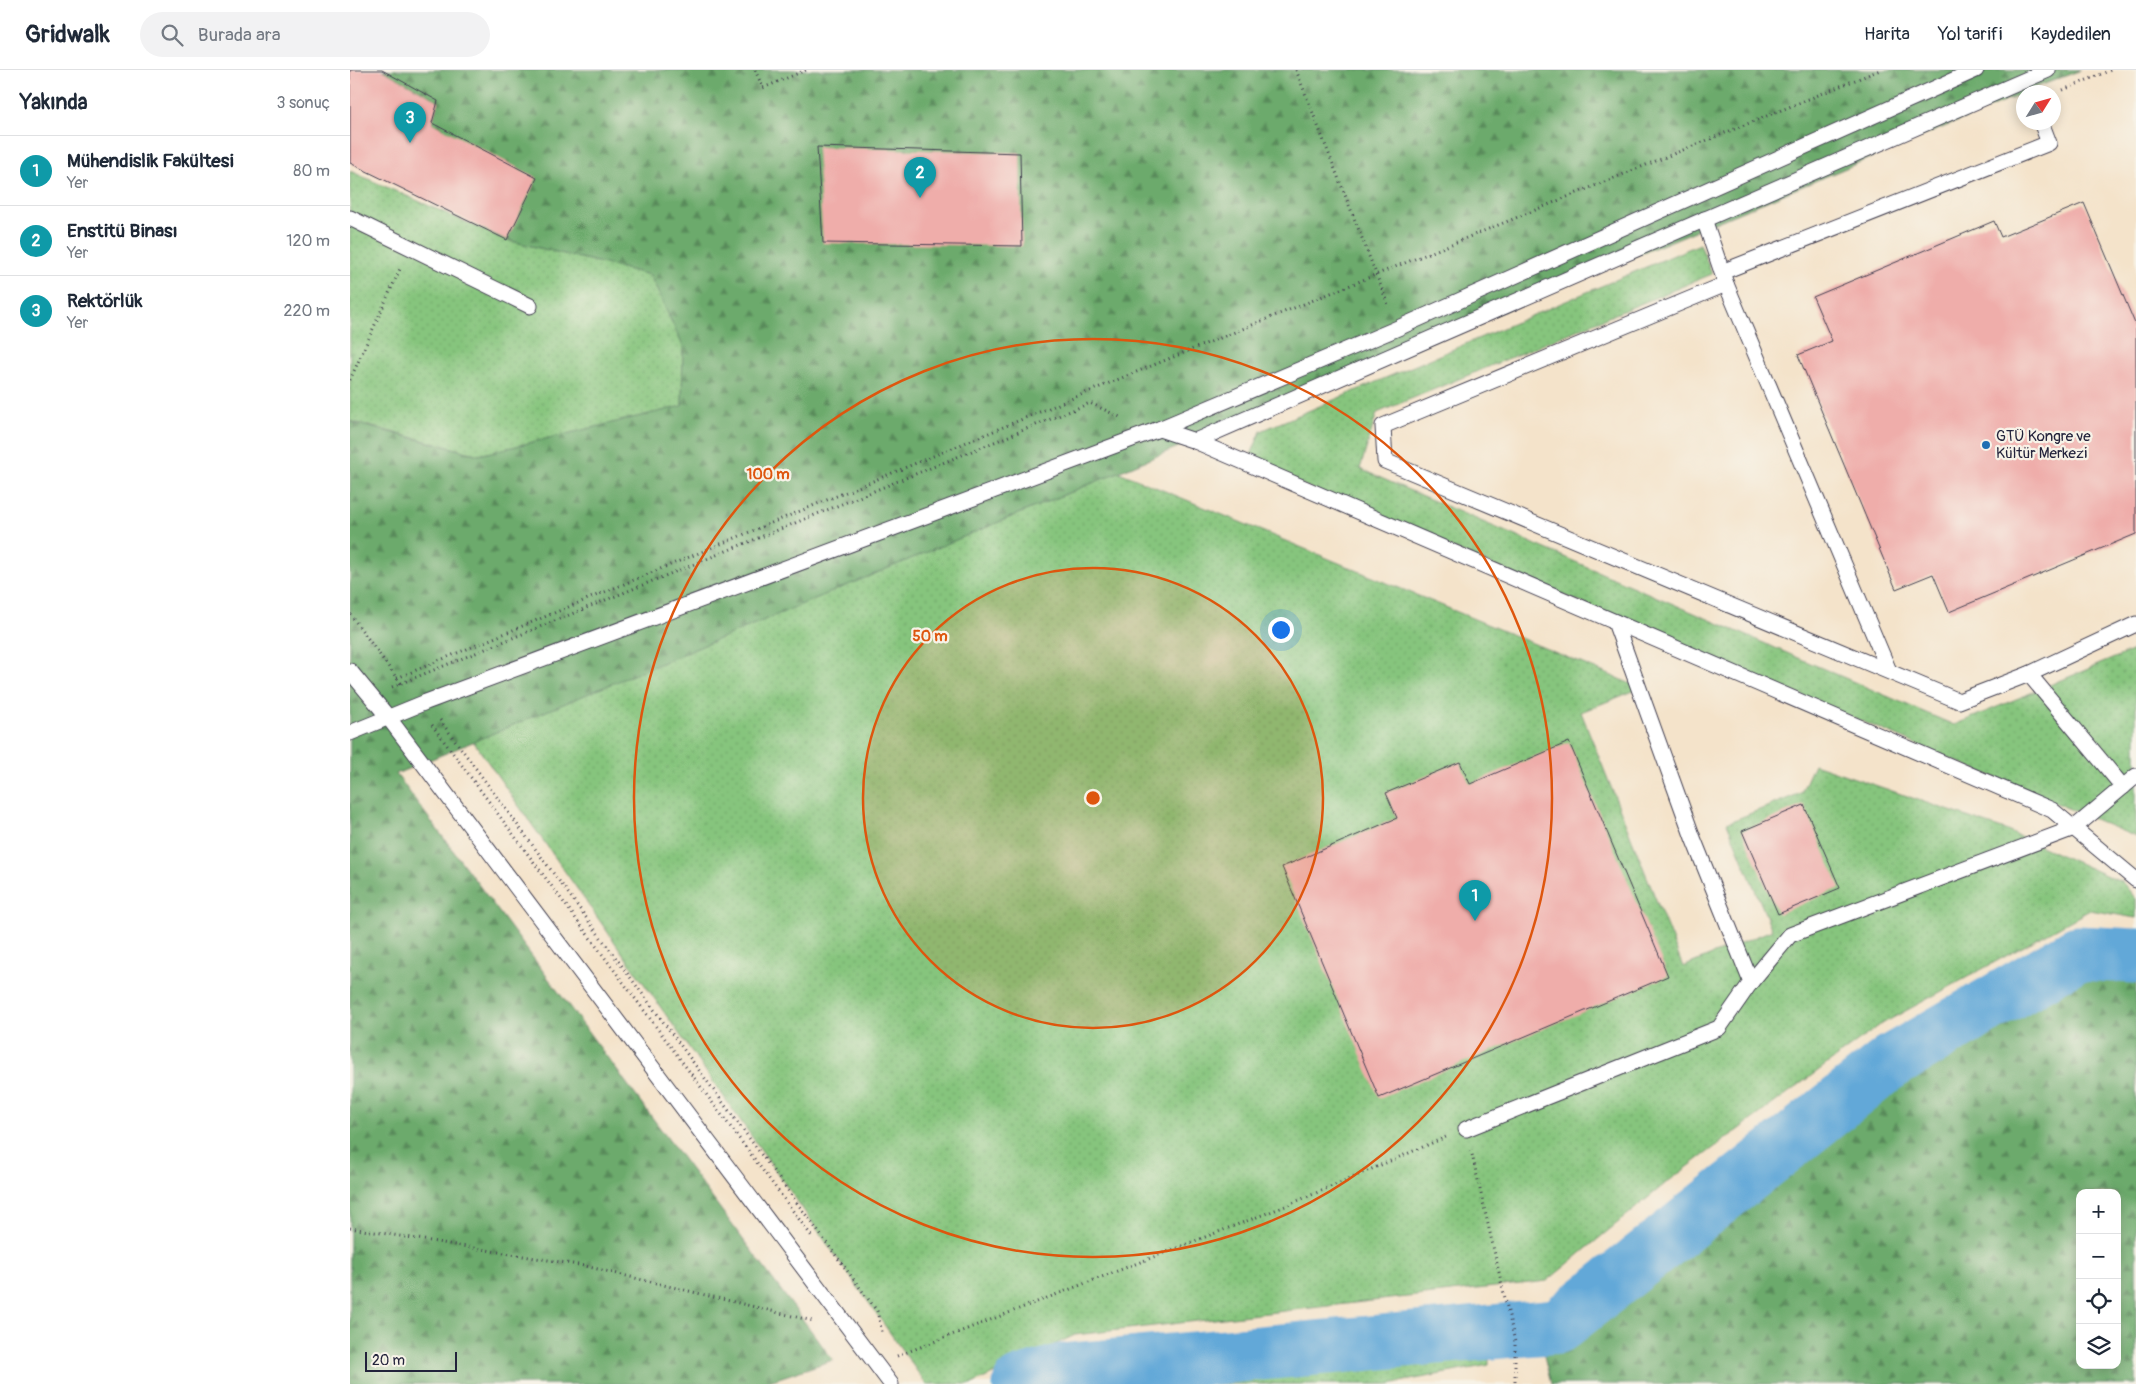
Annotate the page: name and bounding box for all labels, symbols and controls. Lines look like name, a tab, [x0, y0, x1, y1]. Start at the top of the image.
search box	[140, 12, 490, 57]
text: Gridwalk	[25, 20, 110, 49]
icon: search	[158, 21, 186, 49]
text: Burada ara	[198, 23, 280, 47]
text: Harita	[1864, 23, 1910, 46]
text: Yol tarifi	[1938, 23, 2002, 46]
text: Kaydedilen	[2030, 23, 2111, 46]
north arrow	[2016, 85, 2061, 130]
text: Yakında	[20, 89, 87, 116]
text: 3 sonuç	[277, 93, 330, 113]
pin: 3	[394, 102, 426, 143]
text: Mühendislik Fakültesi	[67, 149, 234, 173]
pin: 2	[904, 157, 936, 198]
text: 1	[33, 161, 39, 181]
text: 80 m	[293, 161, 330, 181]
text: Yer	[67, 173, 88, 193]
text: Enstitü Binası	[67, 219, 178, 243]
text: 2	[32, 231, 40, 251]
text: 120 m	[286, 231, 330, 251]
text: Yer	[67, 243, 88, 263]
text: Rektörlük	[67, 289, 142, 313]
text: 3	[32, 301, 40, 321]
text: 220 m	[284, 301, 330, 321]
text: Yer	[67, 313, 88, 333]
place label: GTÜ Kongre ve Kültür Merkezi	[1996, 427, 2091, 463]
marker: GTÜ Kongre ve Kültür Merkezi	[1980, 439, 1992, 451]
text: 100 m	[747, 465, 789, 484]
your location	[1268, 617, 1294, 643]
text: 50 m	[913, 627, 947, 646]
centre of rings	[1084, 789, 1102, 807]
pin: 1	[1459, 880, 1491, 921]
map controls	[2076, 1189, 2121, 1369]
button: +	[2076, 1189, 2121, 1234]
button: −	[2076, 1234, 2121, 1279]
button: locate	[2076, 1279, 2121, 1324]
button: layers	[2076, 1324, 2121, 1369]
scale bar	[365, 1349, 458, 1372]
text: 20 m	[372, 1352, 405, 1369]

